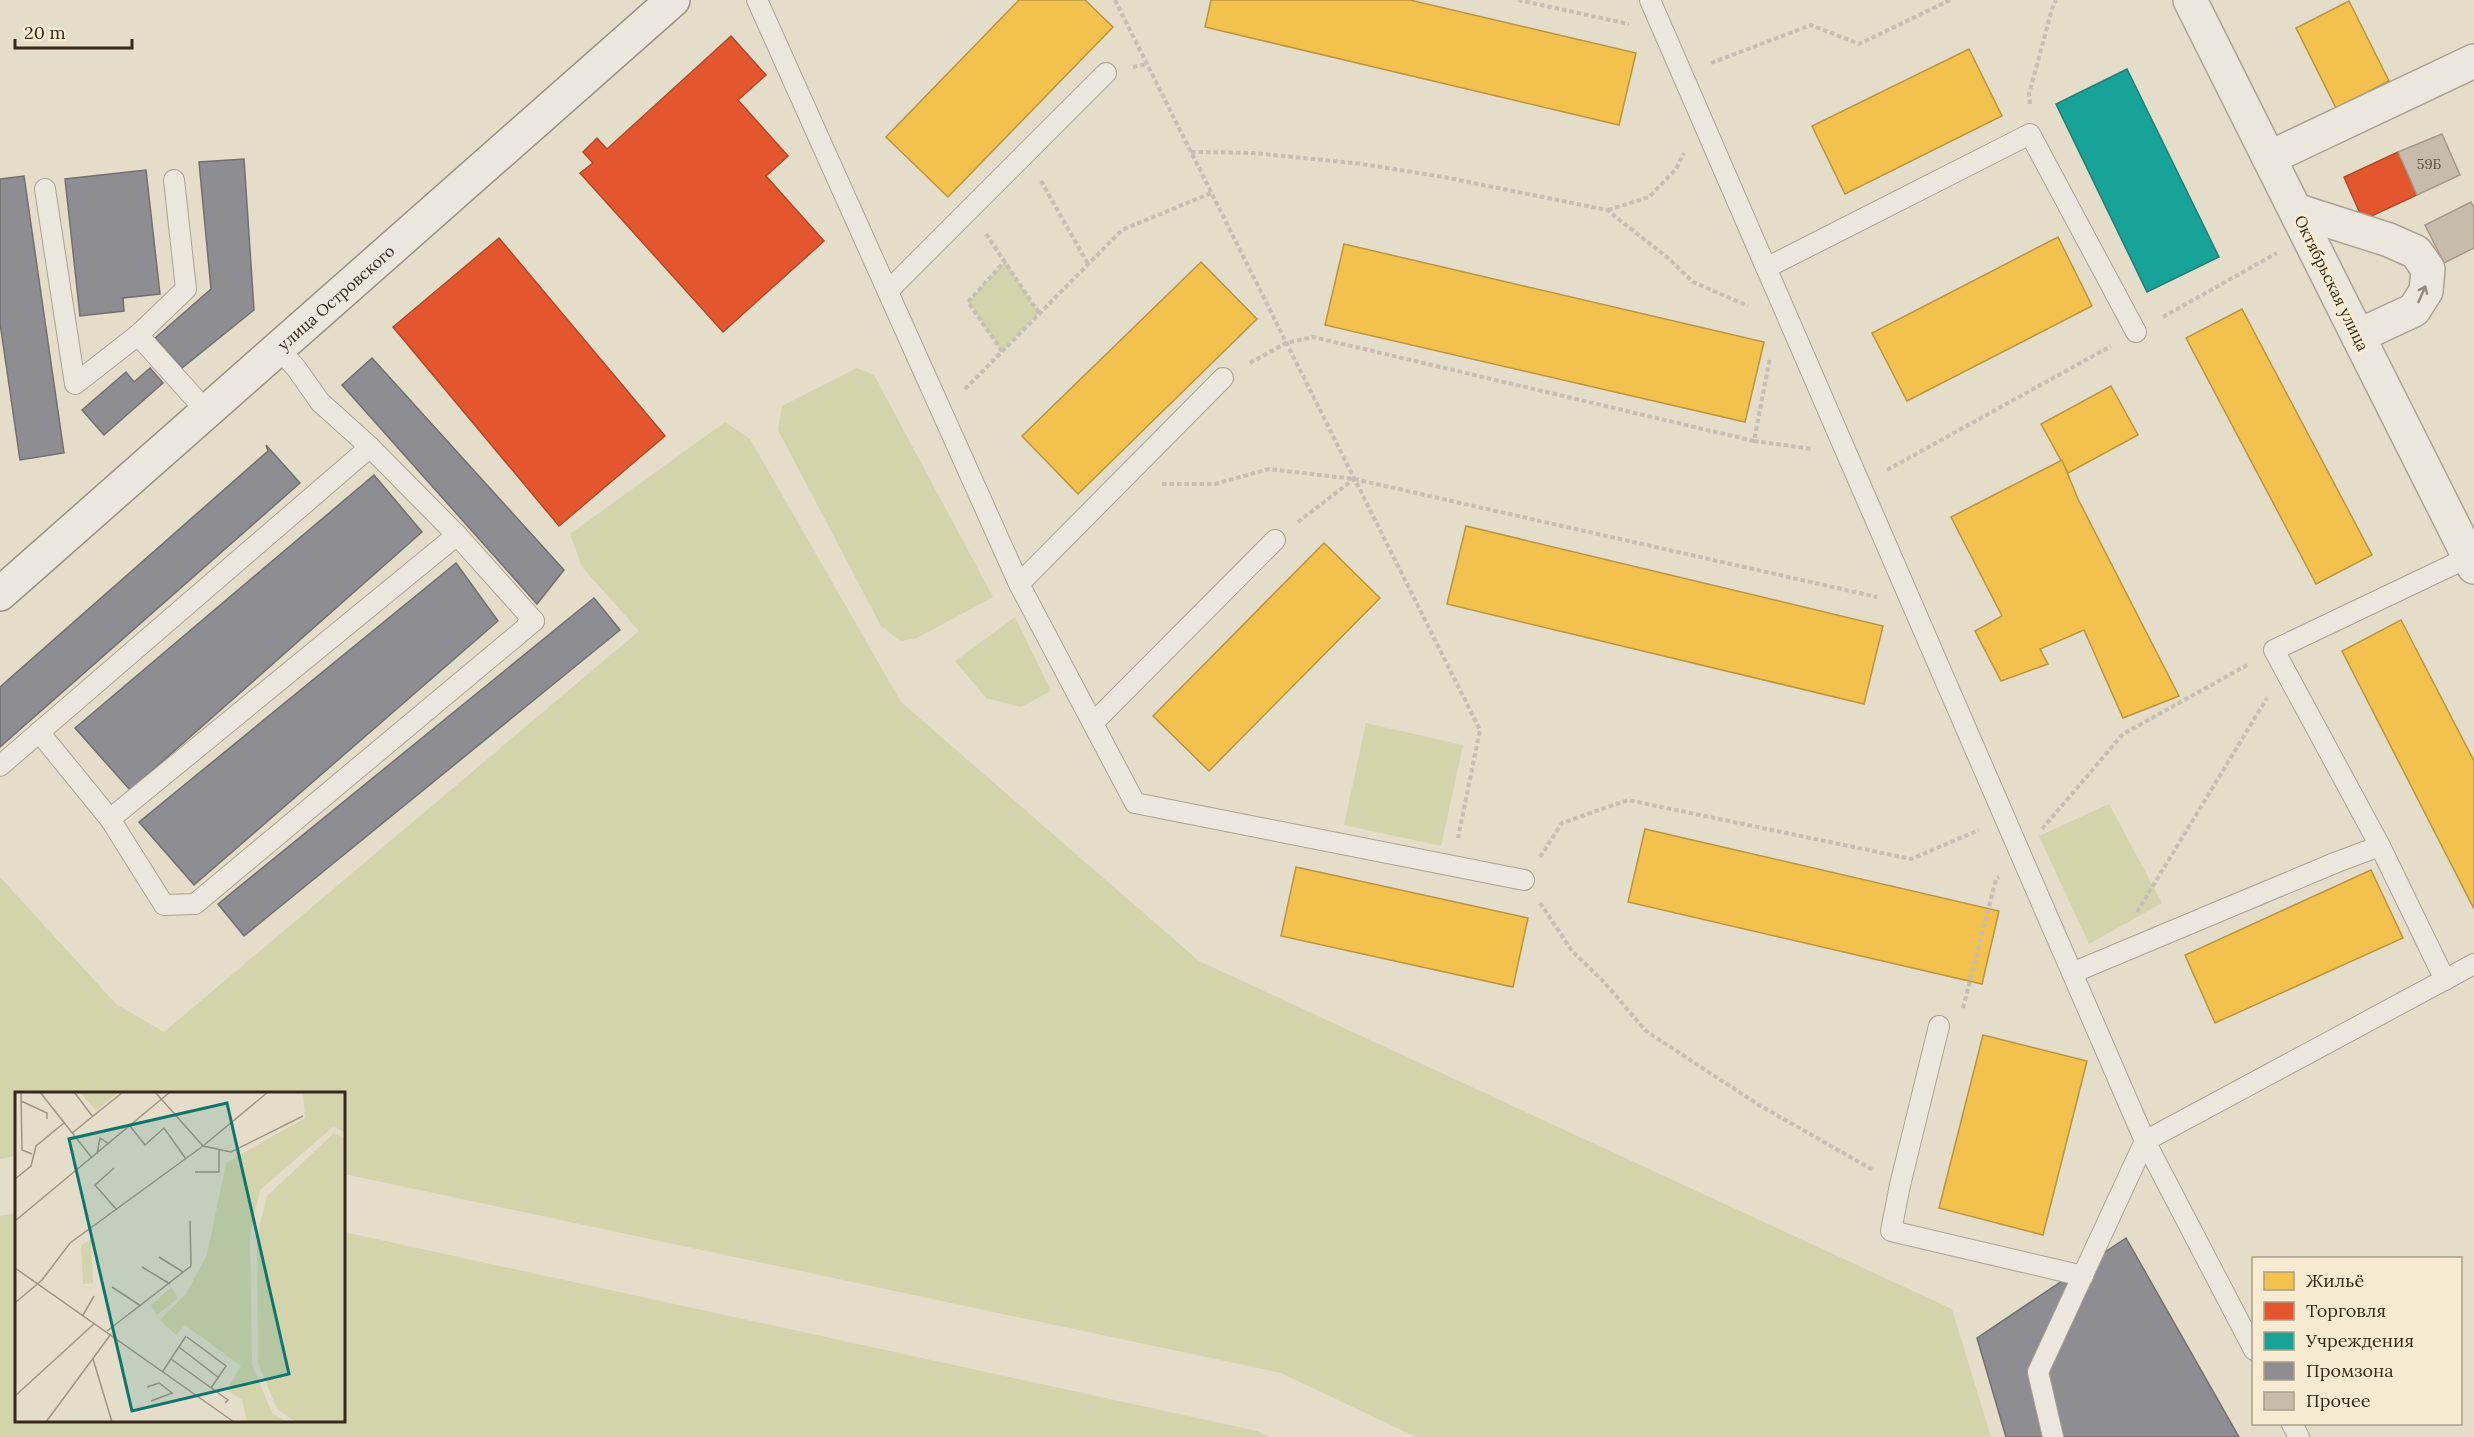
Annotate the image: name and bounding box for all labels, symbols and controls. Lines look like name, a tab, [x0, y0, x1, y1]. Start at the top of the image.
scale bar	[15, 12, 132, 50]
text: 20 m	[24, 21, 66, 44]
house number: 59Б	[2417, 155, 2442, 173]
street label: Октябрьская улица	[2290, 212, 2374, 354]
street label: улица Островского	[273, 241, 399, 354]
one-way arrow	[2417, 286, 2428, 304]
inset map	[15, 1092, 345, 1422]
legend	[2252, 1257, 2462, 1425]
text: Жильё	[2306, 1269, 2364, 1292]
text: Торговля	[2306, 1299, 2386, 1322]
text: Учреждения	[2305, 1329, 2414, 1352]
text: Промзона	[2306, 1359, 2394, 1382]
text: Прочее	[2306, 1389, 2371, 1412]

